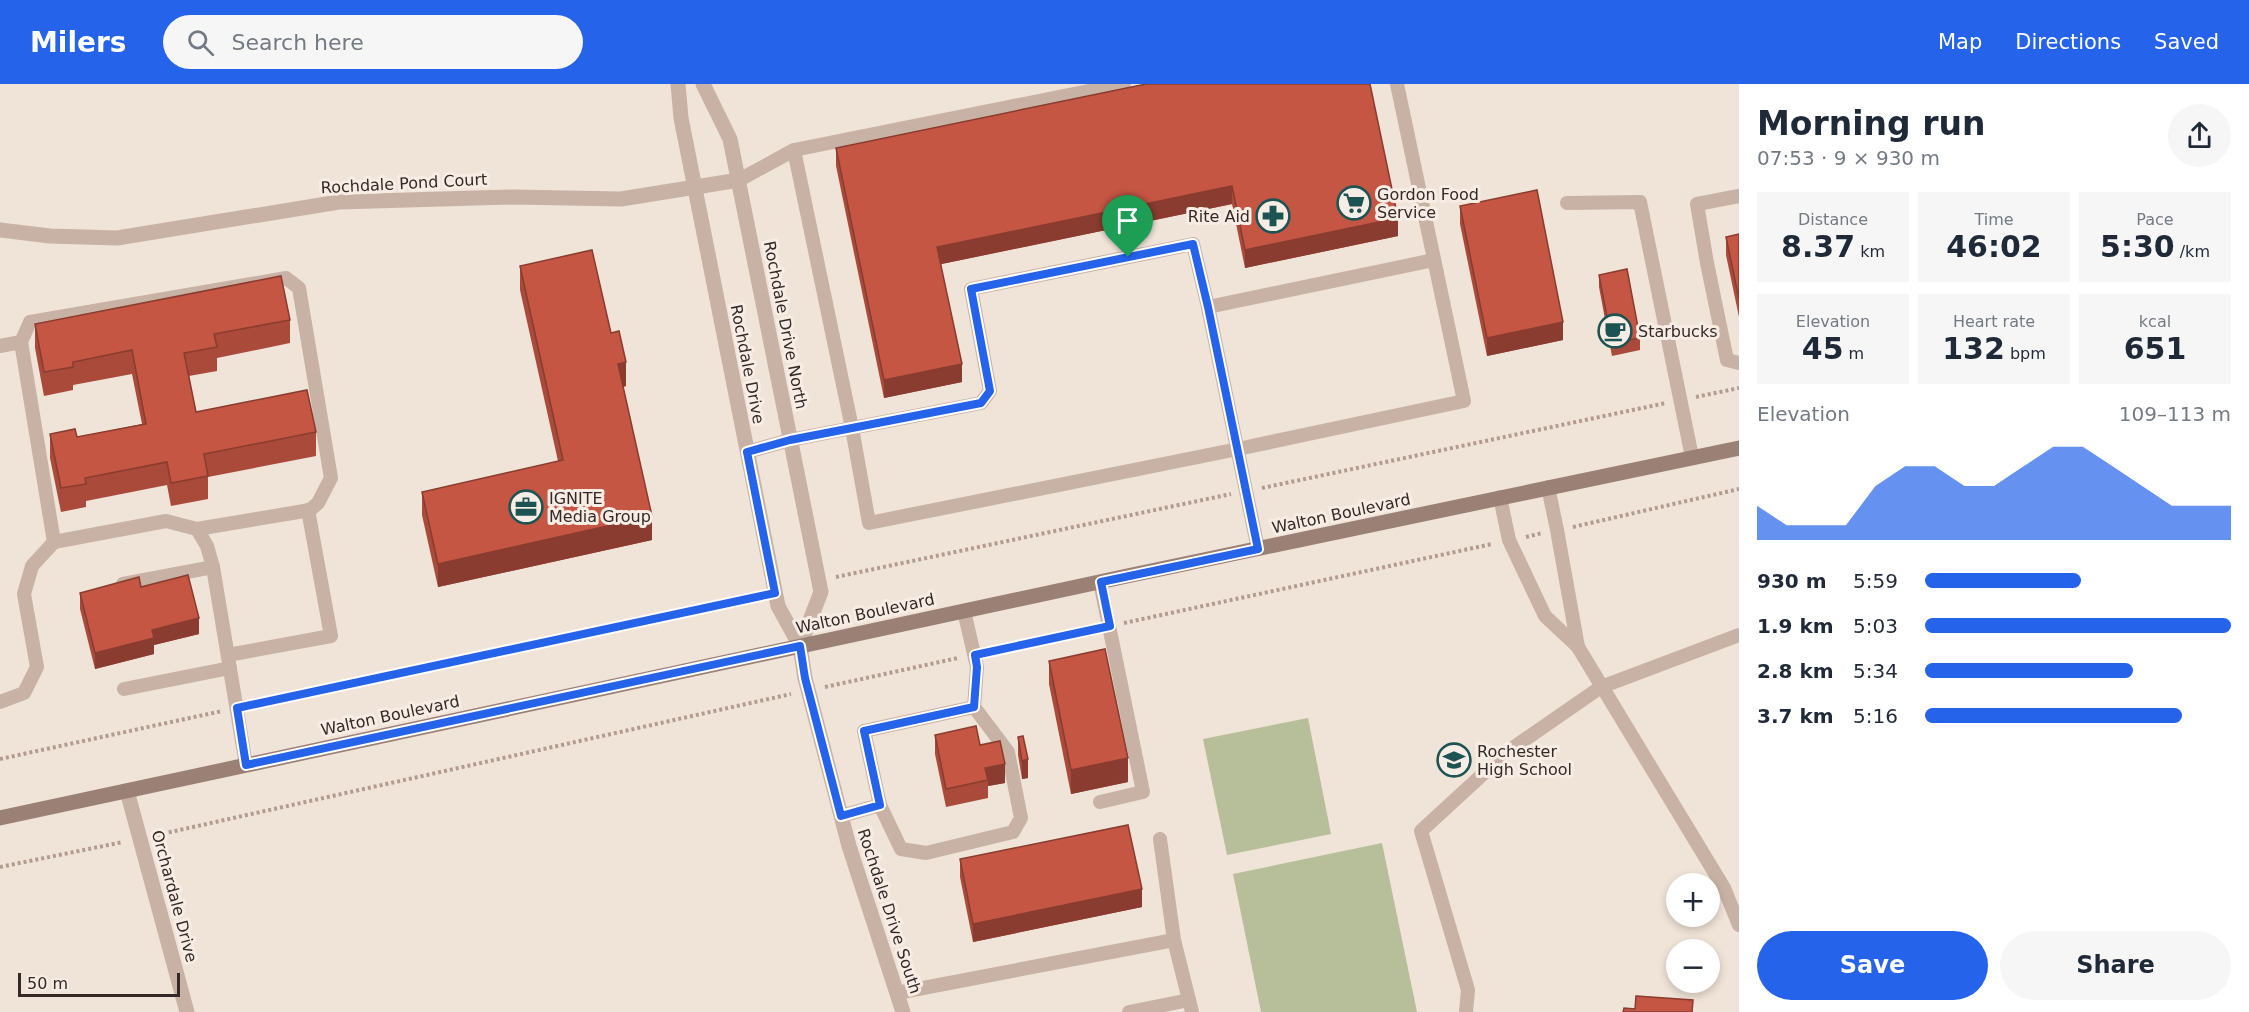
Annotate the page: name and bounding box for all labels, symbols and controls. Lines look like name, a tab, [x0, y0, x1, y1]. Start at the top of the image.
search box	[163, 15, 583, 69]
text: Milers	[30, 26, 127, 59]
icon: search	[184, 26, 217, 59]
text: Search here	[232, 30, 364, 55]
text: Map	[1938, 30, 1982, 54]
text: Directions	[2015, 30, 2121, 54]
text: Saved	[2154, 30, 2219, 54]
text: Morning run	[1757, 104, 1985, 143]
button: share	[2168, 104, 2231, 167]
text: 07:53 · 9 × 930 m	[1757, 146, 1940, 170]
street label: Rochdale Pond Court	[320, 170, 488, 197]
supermarket icon: Gordon Food Service	[1336, 185, 1372, 221]
place label: Gordon Food Service	[1377, 185, 1479, 222]
pin	[1102, 195, 1153, 257]
pharmacy icon: Rite Aid	[1255, 198, 1291, 234]
icon: arrive	[1111, 204, 1144, 237]
place label: Rite Aid	[1188, 207, 1250, 226]
text: Distance	[1798, 210, 1868, 229]
text: Time	[1974, 210, 2014, 229]
text: Pace	[2136, 210, 2174, 229]
text: 8.37	[1781, 229, 1855, 264]
text: 46:02	[1946, 229, 2042, 264]
text: 5:30	[2100, 229, 2175, 264]
street label: Rochdale Drive North	[760, 239, 811, 411]
text: km	[1855, 242, 1885, 261]
text: /km	[2175, 242, 2210, 261]
street label: Rochdale Drive	[727, 303, 768, 425]
text: Elevation	[1796, 312, 1870, 331]
text: Heart rate	[1953, 312, 2035, 331]
text: kcal	[2139, 312, 2171, 331]
cafe icon: Starbucks	[1597, 313, 1633, 349]
place label: Starbucks	[1638, 322, 1718, 341]
text: 45	[1802, 331, 1844, 366]
text: 132	[1942, 331, 2005, 366]
text: 651	[2124, 331, 2186, 366]
text: m	[1844, 344, 1864, 363]
text: bpm	[2005, 344, 2046, 363]
text: Elevation	[1757, 402, 1850, 426]
text: 109–113 m	[2119, 402, 2231, 426]
office icon: IGNITE Media Group	[508, 489, 544, 525]
place label: IGNITE Media Group	[549, 489, 651, 526]
street label: Walton Boulevard	[1270, 490, 1412, 537]
text: 930 m	[1757, 569, 1827, 593]
text: 5:59	[1853, 569, 1898, 593]
street label: Walton Boulevard	[794, 590, 936, 637]
text: 1.9 km	[1757, 614, 1834, 638]
text: 5:03	[1853, 614, 1898, 638]
text: 2.8 km	[1757, 659, 1834, 683]
text: 5:34	[1853, 659, 1898, 683]
street label: Walton Boulevard	[319, 692, 461, 739]
text: 3.7 km	[1757, 704, 1834, 728]
text: 5:16	[1853, 704, 1898, 728]
school or university icon: Rochester High School	[1436, 742, 1472, 778]
place label: Rochester High School	[1477, 742, 1572, 779]
street label: Rochdale Drive South	[854, 826, 925, 996]
street label: Orchardale Drive	[148, 828, 201, 964]
map controls	[1666, 873, 1720, 993]
button: +	[1666, 873, 1720, 927]
button: Save	[1757, 931, 1988, 1000]
button: Share	[2000, 931, 2231, 1000]
button: −	[1666, 939, 1720, 993]
scale bar	[18, 970, 180, 998]
text: 50 m	[27, 974, 68, 993]

